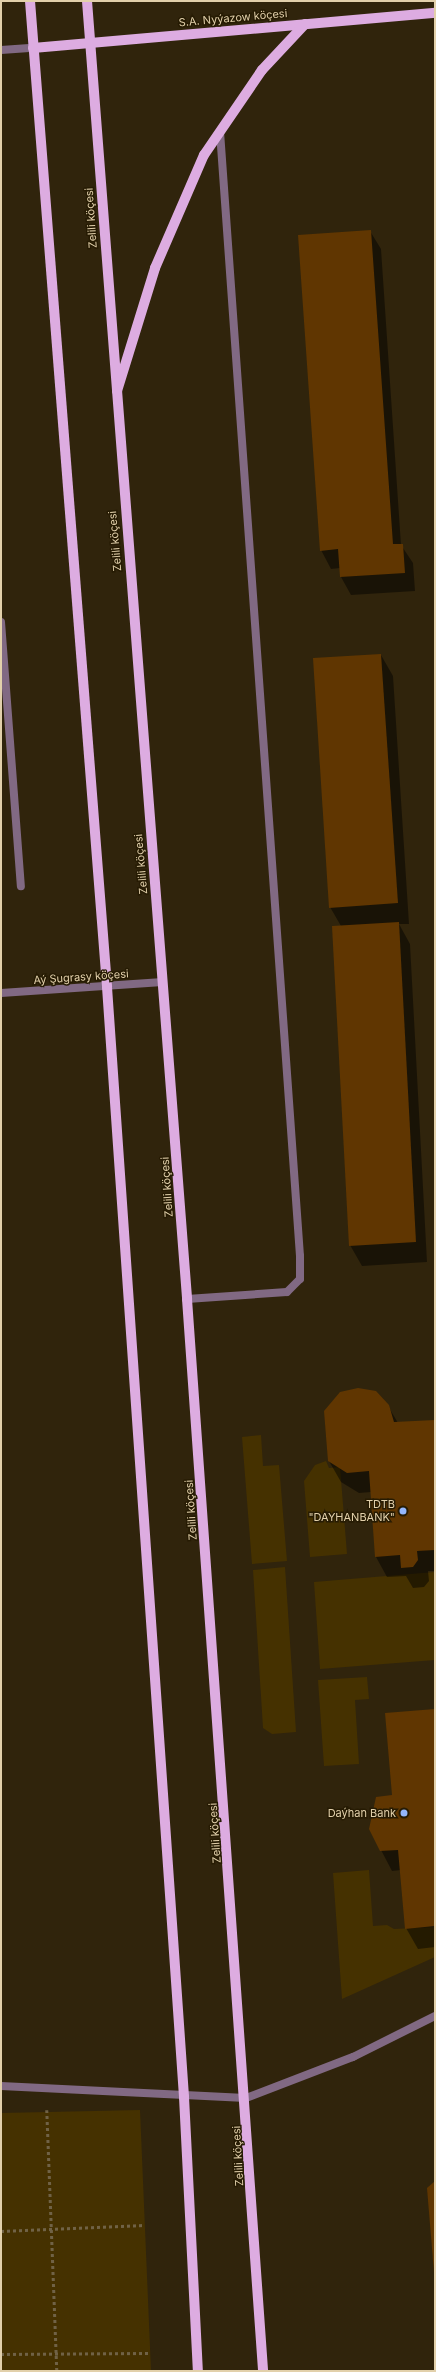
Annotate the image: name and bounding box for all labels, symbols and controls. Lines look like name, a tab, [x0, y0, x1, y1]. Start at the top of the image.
street label: S.A. Nyýazow köçesi	[178, 7, 288, 29]
street label: Zelili köçesi	[82, 187, 100, 249]
street label: Zelili köçesi	[106, 510, 124, 572]
street label: Zelili köçesi	[132, 833, 150, 895]
street label: Aý Şugrasy köçesi	[33, 967, 129, 987]
street label: Zelili köçesi	[158, 1156, 176, 1218]
street label: Zelili köçesi	[182, 1479, 200, 1541]
place label: TDTB "DAYHANBANK"	[308, 1498, 395, 1524]
marker: TDTB "DAYHANBANK"	[398, 1506, 408, 1516]
street label: Zelili köçesi	[206, 1802, 224, 1864]
place label: Daýhan Bank	[328, 1806, 396, 1820]
marker: Daýhan Bank	[399, 1808, 409, 1818]
street label: Zelili köçesi	[230, 2125, 246, 2187]

